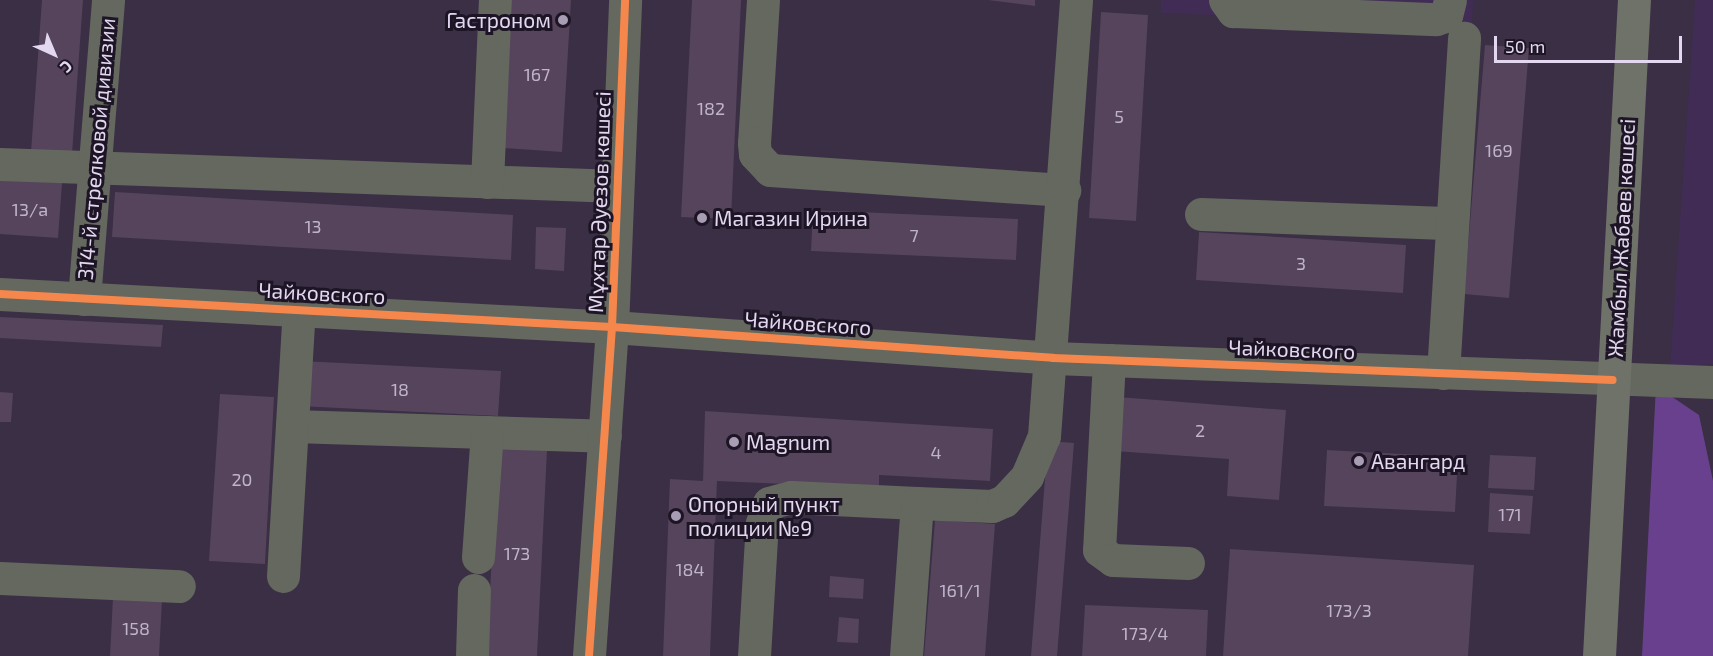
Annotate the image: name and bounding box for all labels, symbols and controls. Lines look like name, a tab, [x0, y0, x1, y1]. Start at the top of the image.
place label: Гастроном	[446, 7, 551, 33]
marker: Гастроном	[556, 13, 570, 27]
street label: 314-й стрелковой дивизии	[72, 17, 120, 281]
north arrow	[24, 24, 84, 84]
scale bar	[1497, 24, 1684, 62]
text: 50 m	[1505, 35, 1545, 57]
text: С	[57, 57, 77, 77]
house number: 167	[524, 63, 550, 85]
street label: Мұхтар Әуезов көшесі	[583, 91, 615, 313]
house number: 182	[697, 97, 725, 119]
house number: 5	[1114, 105, 1124, 127]
street label: Жамбыл Жабаев көшесі	[1602, 118, 1640, 358]
house number: 169	[1485, 139, 1513, 161]
house number: 13/а	[12, 198, 48, 220]
place label: Магазин Ирина	[714, 205, 868, 231]
marker: Магазин Ирина	[695, 211, 709, 225]
house number: 13	[304, 215, 322, 237]
house number: 7	[909, 224, 919, 246]
house number: 3	[1296, 252, 1306, 274]
street label: Чайковского	[258, 277, 386, 309]
street label: Чайковского	[744, 306, 872, 340]
street label: Чайковского	[1228, 334, 1356, 364]
house number: 18	[391, 378, 409, 400]
house number: 2	[1195, 419, 1205, 441]
place label: Magnum	[746, 429, 830, 455]
marker: Magnum	[727, 435, 741, 449]
house number: 4	[930, 441, 942, 463]
place label: Авангард	[1371, 448, 1465, 474]
marker: Авангард	[1352, 454, 1366, 468]
house number: 20	[232, 468, 252, 490]
place label: Опорный пункт полиции №9	[688, 491, 840, 541]
house number: 171	[1498, 503, 1522, 525]
marker: Опорный пункт полиции №9	[669, 509, 683, 523]
house number: 173	[504, 542, 530, 564]
house number: 184	[675, 558, 705, 580]
house number: 161/1	[939, 579, 981, 601]
house number: 173/3	[1326, 599, 1372, 621]
house number: 158	[122, 617, 150, 639]
house number: 173/4	[1122, 622, 1168, 644]

